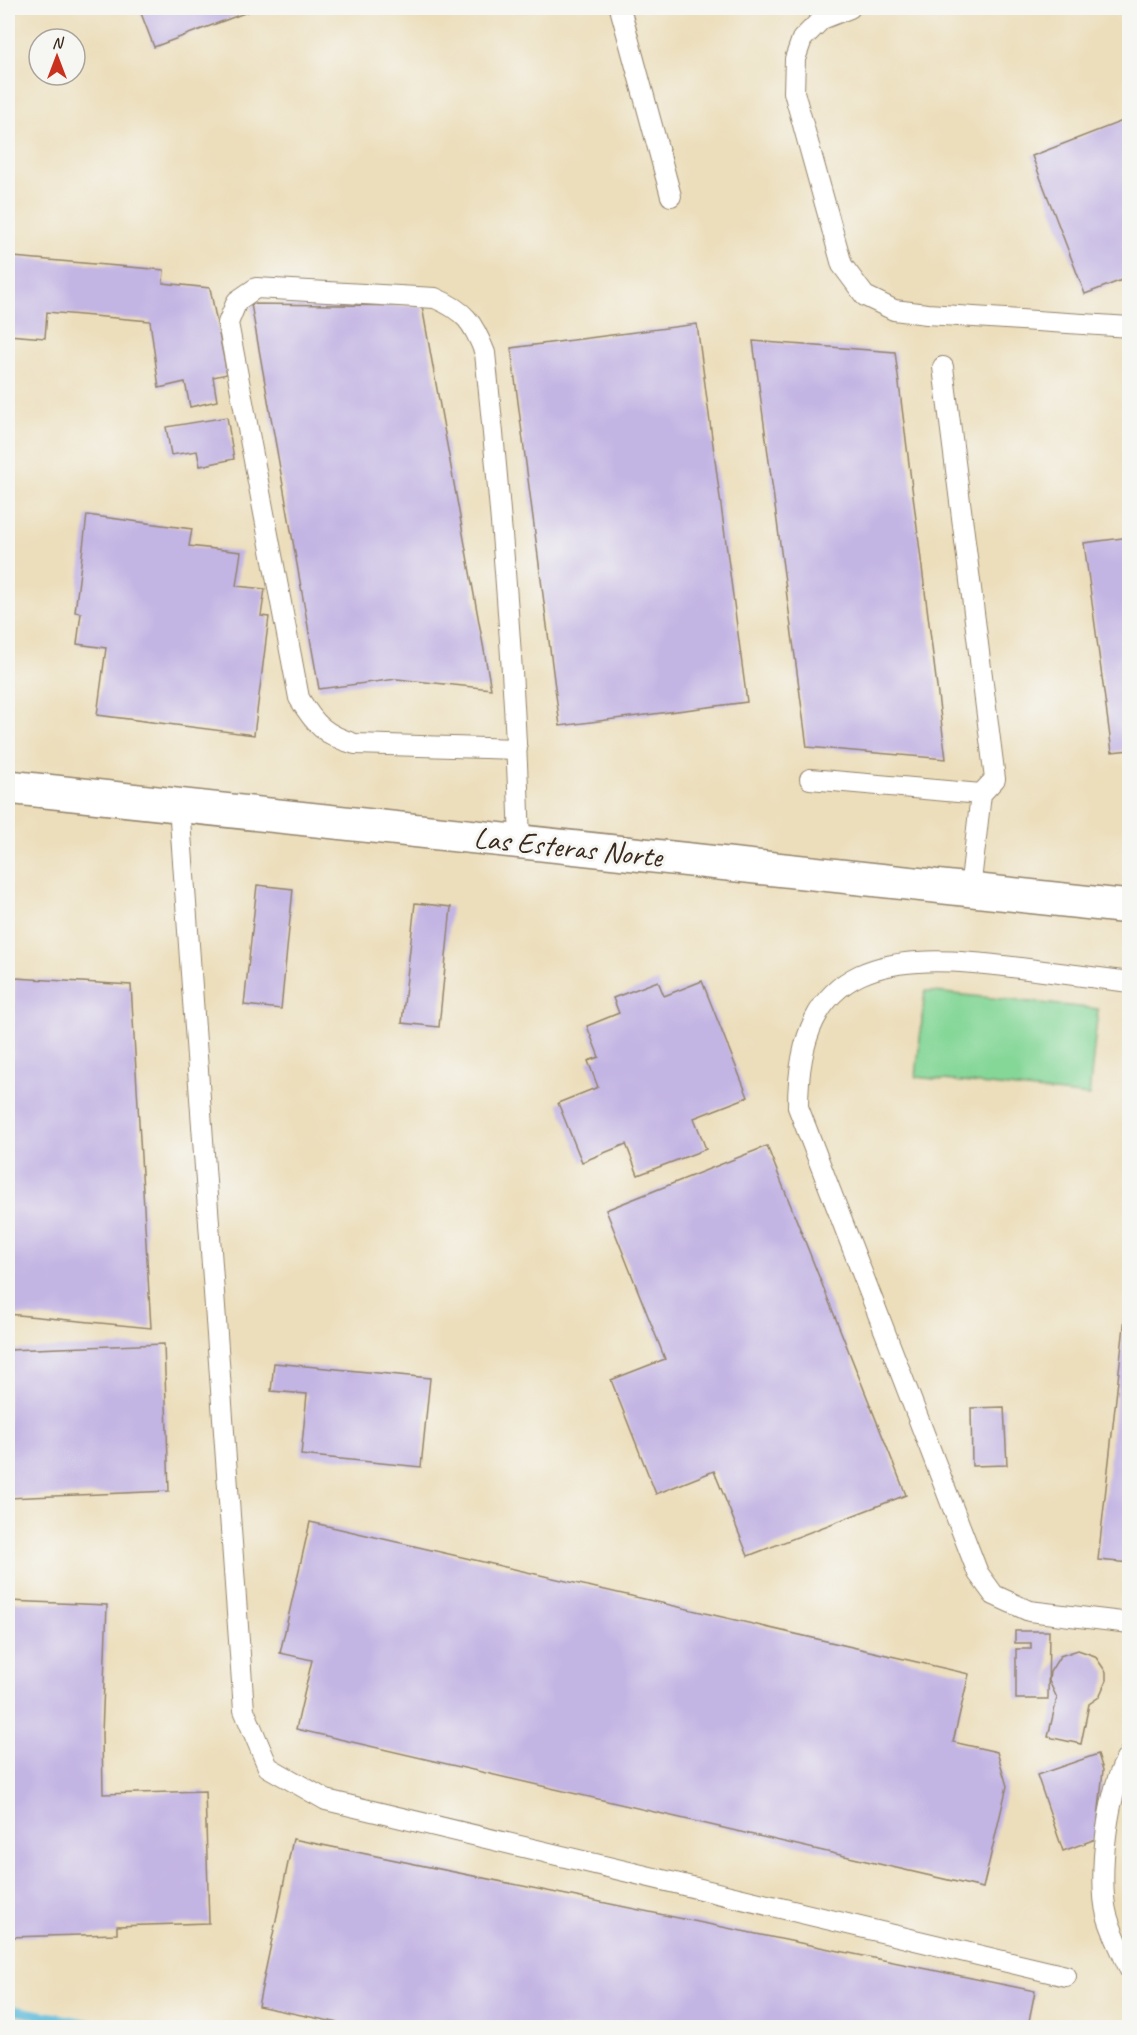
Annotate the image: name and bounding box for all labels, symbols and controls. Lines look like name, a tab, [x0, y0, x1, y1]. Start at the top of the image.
north arrow	[27, 27, 87, 87]
text: N	[52, 33, 65, 53]
street label: Las Esteras Norte	[472, 818, 666, 876]

